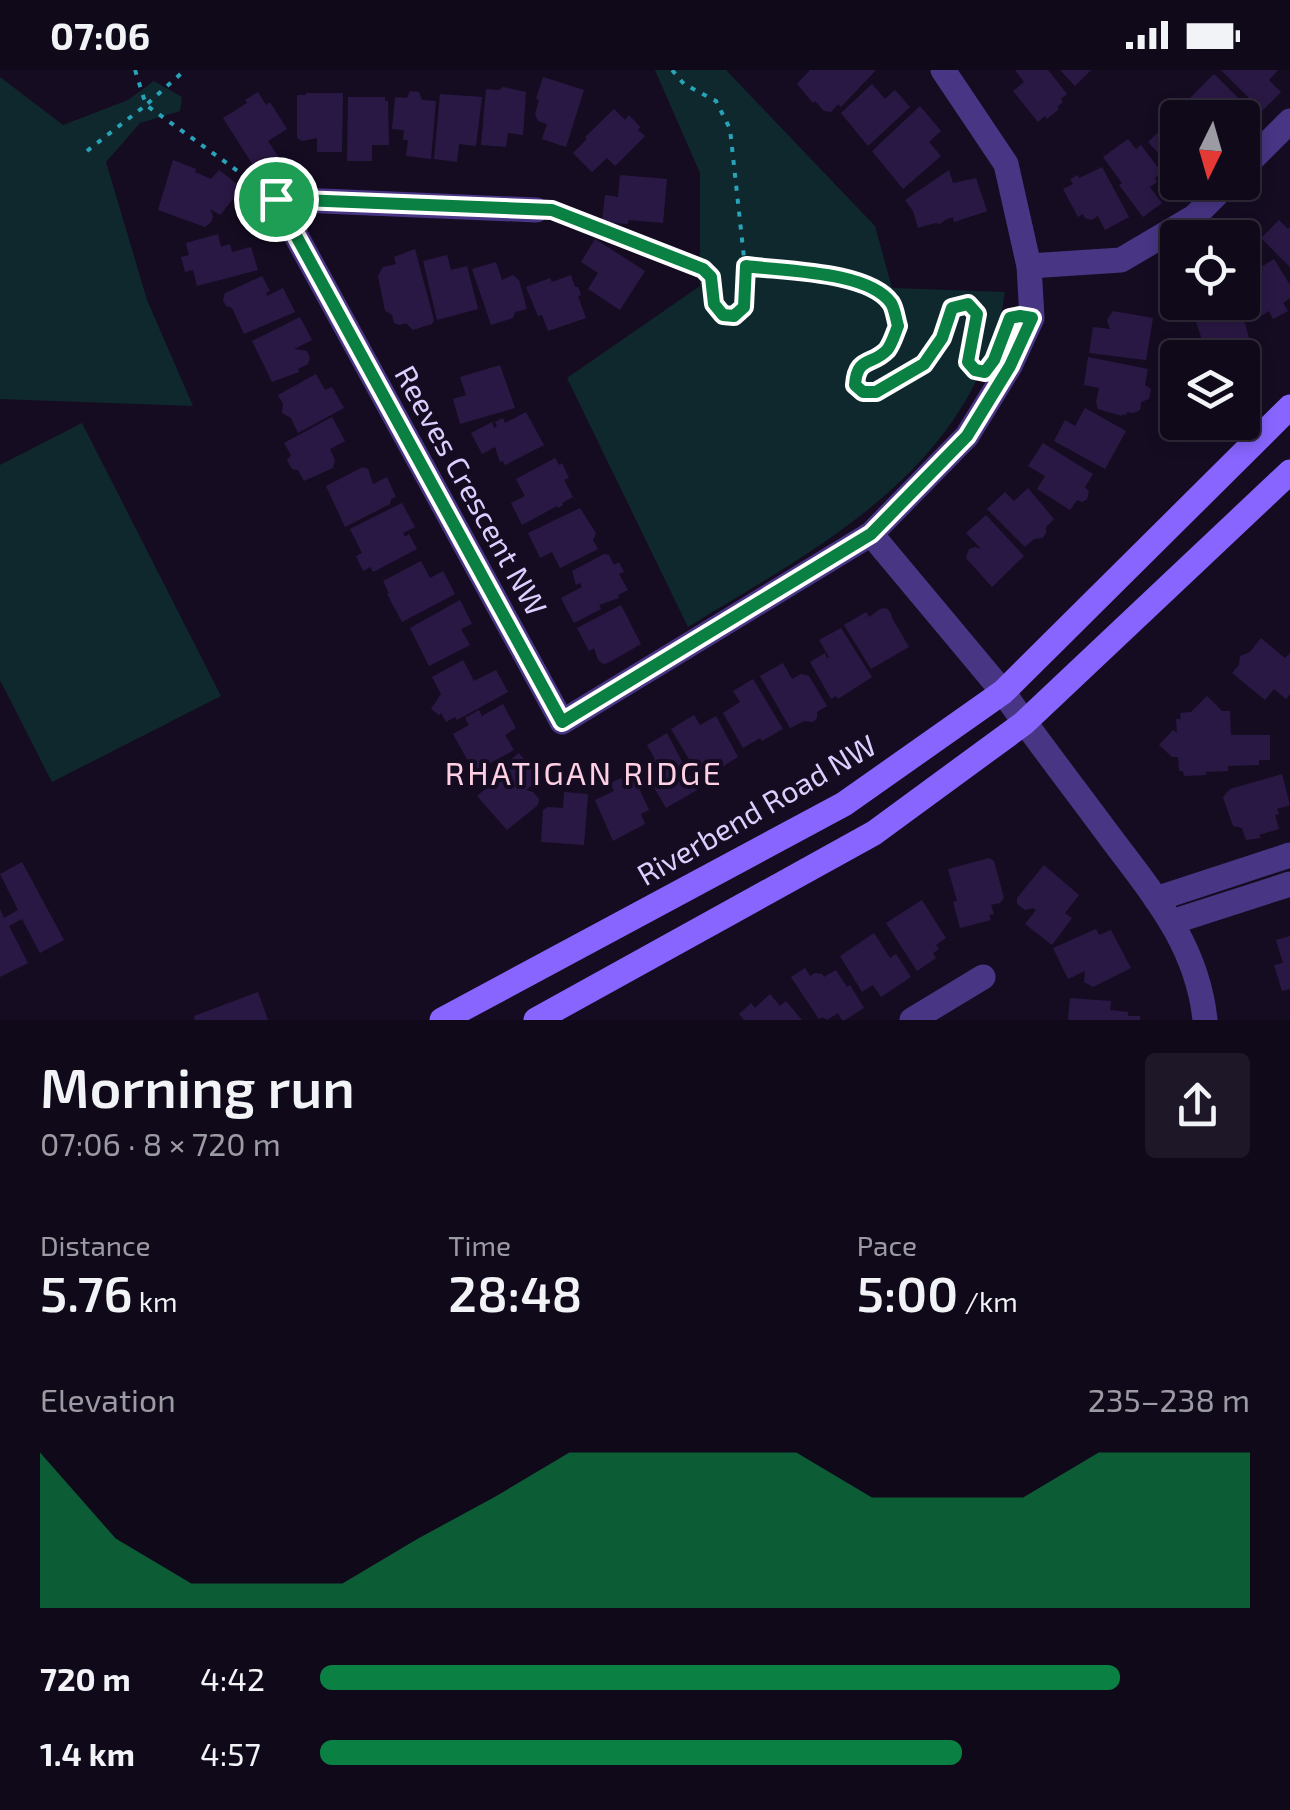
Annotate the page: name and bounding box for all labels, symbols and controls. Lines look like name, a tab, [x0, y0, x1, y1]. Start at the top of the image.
text: 07:06	[50, 12, 150, 58]
north arrow	[1160, 100, 1260, 200]
map controls	[1160, 100, 1260, 440]
pin	[234, 157, 319, 242]
icon: arrive	[249, 172, 304, 227]
button: locate	[1160, 220, 1260, 320]
button: layers	[1160, 340, 1260, 440]
street label: Reeves Crescent NW	[388, 359, 556, 621]
street label: Riverbend Road NW	[630, 726, 882, 892]
district label: RHATIGAN RIDGE	[445, 753, 723, 791]
text: Morning run	[40, 1053, 355, 1119]
button: share	[1145, 1053, 1250, 1158]
text: 07:06 · 8 × 720 m	[40, 1124, 281, 1162]
text: Distance	[40, 1228, 151, 1262]
text: Time	[448, 1228, 511, 1262]
text: Pace	[857, 1228, 917, 1262]
text: 5.76	[40, 1262, 133, 1322]
text: 28:48	[448, 1262, 582, 1322]
text: 5:00	[857, 1262, 958, 1322]
text: km	[133, 1284, 178, 1318]
text: /km	[958, 1284, 1018, 1318]
text: Elevation	[40, 1380, 176, 1418]
text: 235–238 m	[1088, 1380, 1250, 1418]
text: 720 m	[40, 1659, 131, 1697]
text: 4:42	[200, 1659, 265, 1697]
text: 1.4 km	[40, 1734, 135, 1772]
text: 4:57	[200, 1734, 261, 1772]

